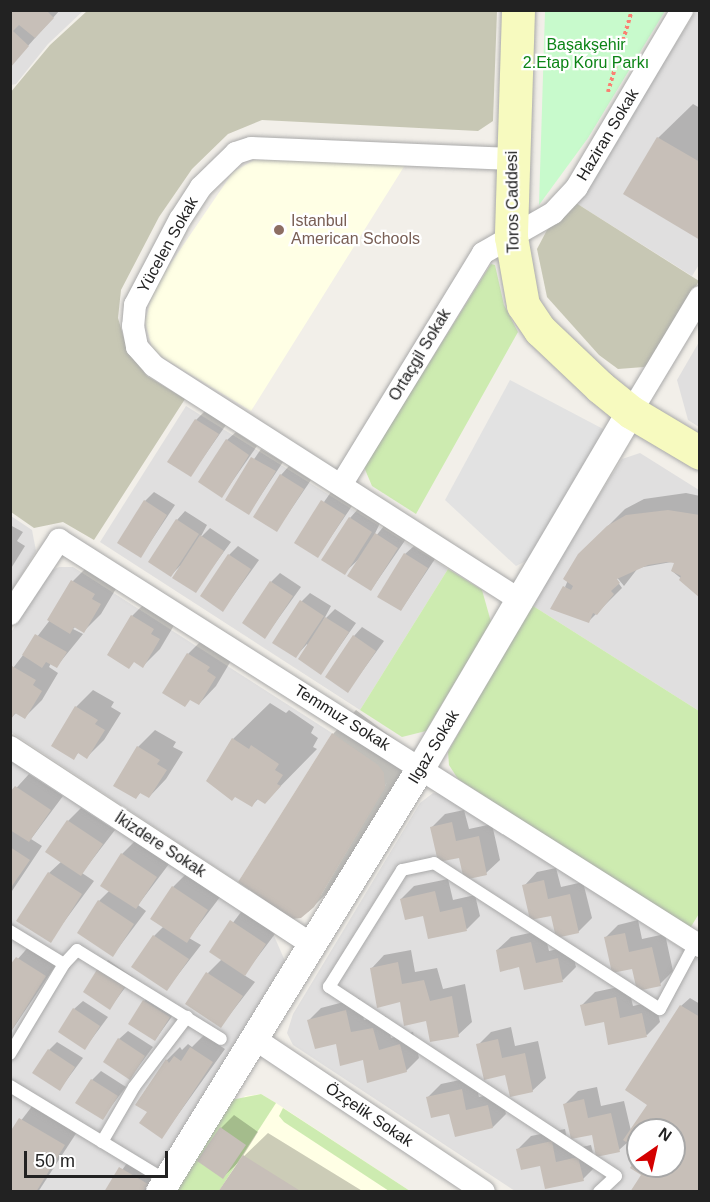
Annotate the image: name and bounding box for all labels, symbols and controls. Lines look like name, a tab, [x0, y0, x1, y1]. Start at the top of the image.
park label: Başakşehir 2.Etap Koru Parkı	[523, 35, 649, 73]
street label: Haziran Sokak	[573, 85, 643, 185]
street label: Toros Caddesi	[503, 151, 523, 253]
street label: Yücelen Sokak	[134, 194, 202, 296]
place label: Istanbul American Schools	[291, 211, 420, 249]
marker: Istanbul American Schools	[272, 223, 286, 237]
street label: Ortaçgil Sokak	[385, 305, 455, 405]
street label: Temmuz Sokak	[291, 681, 393, 755]
street label: Ilgaz Sokak	[404, 707, 464, 787]
street label: İkizdere Sokak	[111, 808, 209, 882]
street label: Özçelik Sokak	[322, 1079, 416, 1151]
north arrow	[626, 1118, 686, 1178]
text: N	[656, 1124, 675, 1145]
scale bar	[27, 1139, 171, 1177]
text: 50 m	[35, 1151, 75, 1171]

